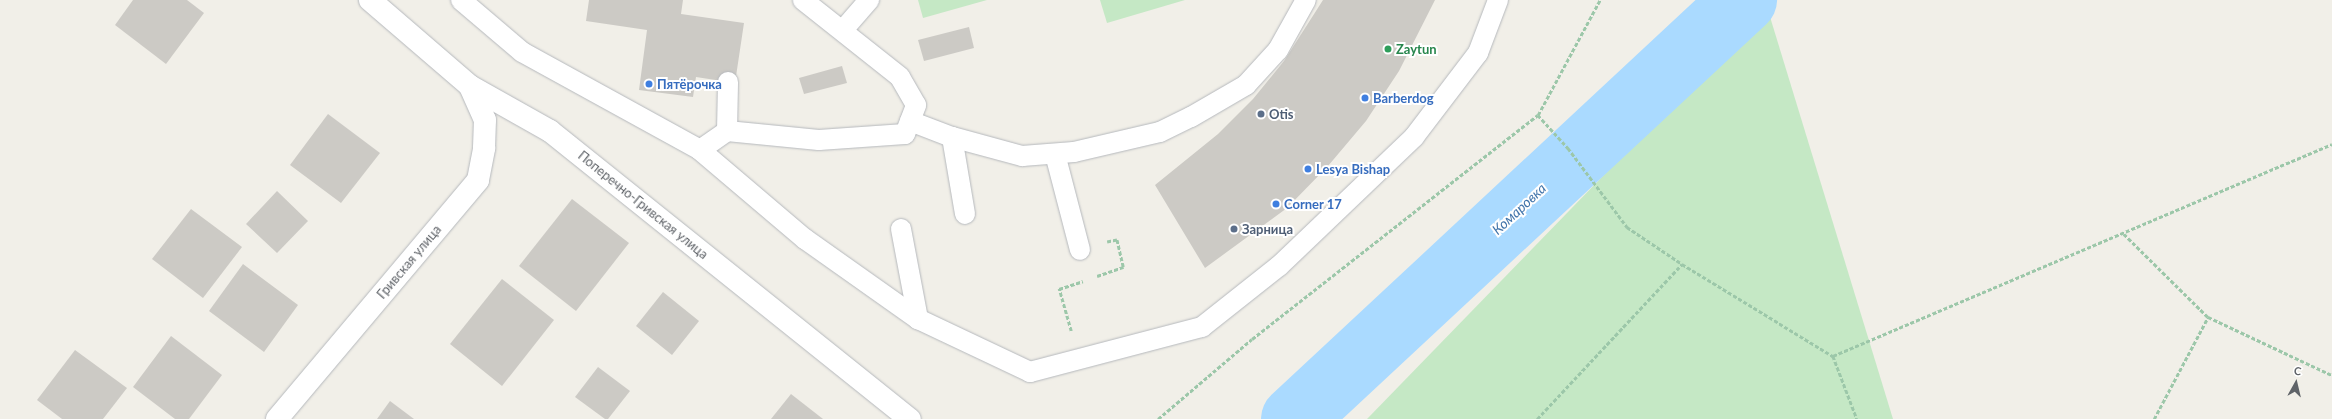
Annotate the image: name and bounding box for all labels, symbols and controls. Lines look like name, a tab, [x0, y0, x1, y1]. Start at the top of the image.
place label: Zaytun	[1396, 41, 1437, 57]
marker: Zaytun	[1383, 44, 1393, 54]
place label: Пятёрочка	[657, 76, 722, 92]
marker: Пятёрочка	[644, 79, 654, 89]
place label: Barberdog	[1373, 90, 1434, 106]
marker: Barberdog	[1360, 93, 1370, 103]
place label: Otis	[1269, 106, 1294, 122]
marker: Otis	[1256, 109, 1266, 119]
street label: Поперечно-Гривская улица	[575, 148, 711, 262]
place label: Lesya Bishap	[1316, 161, 1390, 177]
marker: Lesya Bishap	[1303, 164, 1313, 174]
water label: Комаровка	[1489, 180, 1549, 238]
place label: Corner 17	[1284, 196, 1342, 212]
marker: Corner 17	[1271, 199, 1281, 209]
place label: Зарница	[1242, 221, 1293, 237]
street label: Гривская улица	[374, 222, 444, 302]
marker: Зарница	[1229, 224, 1239, 234]
north arrow	[2276, 363, 2316, 403]
text: С	[2293, 364, 2302, 378]

